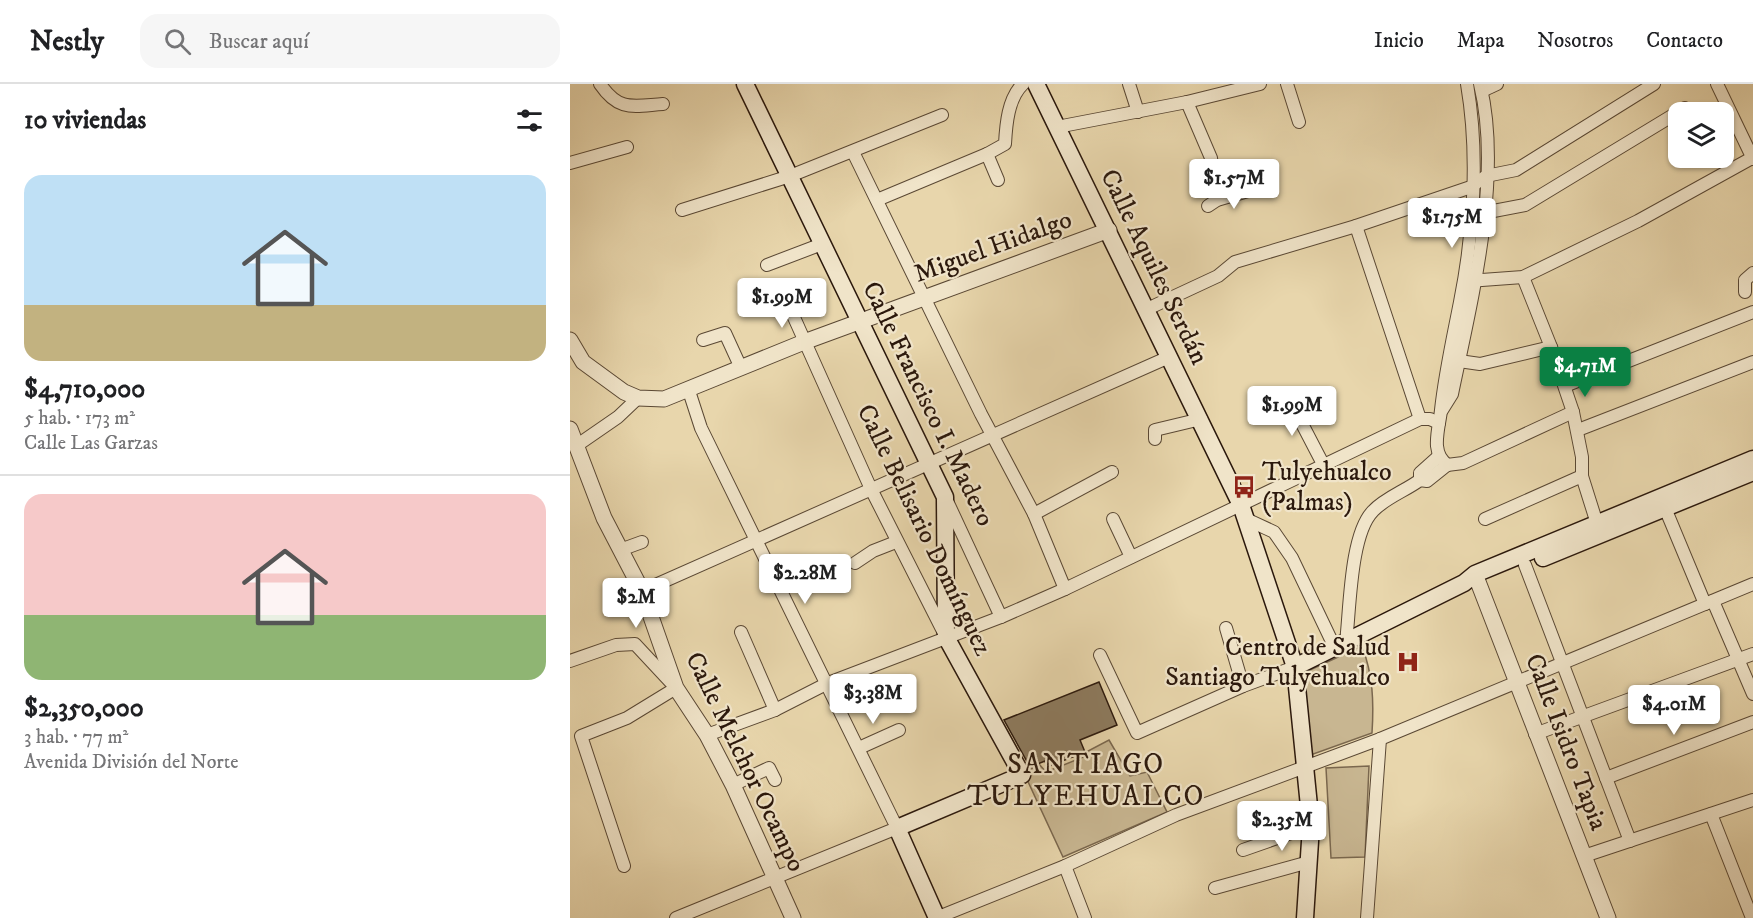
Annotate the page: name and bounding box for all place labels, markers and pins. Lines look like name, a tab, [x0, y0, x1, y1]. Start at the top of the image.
pin: $1.57M	[1185, 159, 1283, 210]
pin: $1.75M	[1403, 198, 1501, 249]
pin: $1.99M	[733, 278, 831, 329]
pin: $4.71M	[1536, 347, 1634, 398]
pin: $1.99M	[1243, 386, 1341, 437]
place label: Tulyehualco (Palmas)	[1262, 456, 1392, 519]
bus stop icon: Tulyehualco (Palmas)	[1231, 474, 1257, 500]
pin: $2.28M	[756, 554, 854, 605]
pin: $2M	[607, 578, 665, 629]
place label: Centro de Salud Santiago Tulyehualco	[1165, 631, 1390, 694]
hospital icon: Centro de Salud Santiago Tulyehualco	[1395, 649, 1421, 675]
pin: $3.38M	[824, 674, 922, 725]
pin: $4.01M	[1625, 685, 1723, 736]
pin: $2.35M	[1233, 801, 1331, 852]

